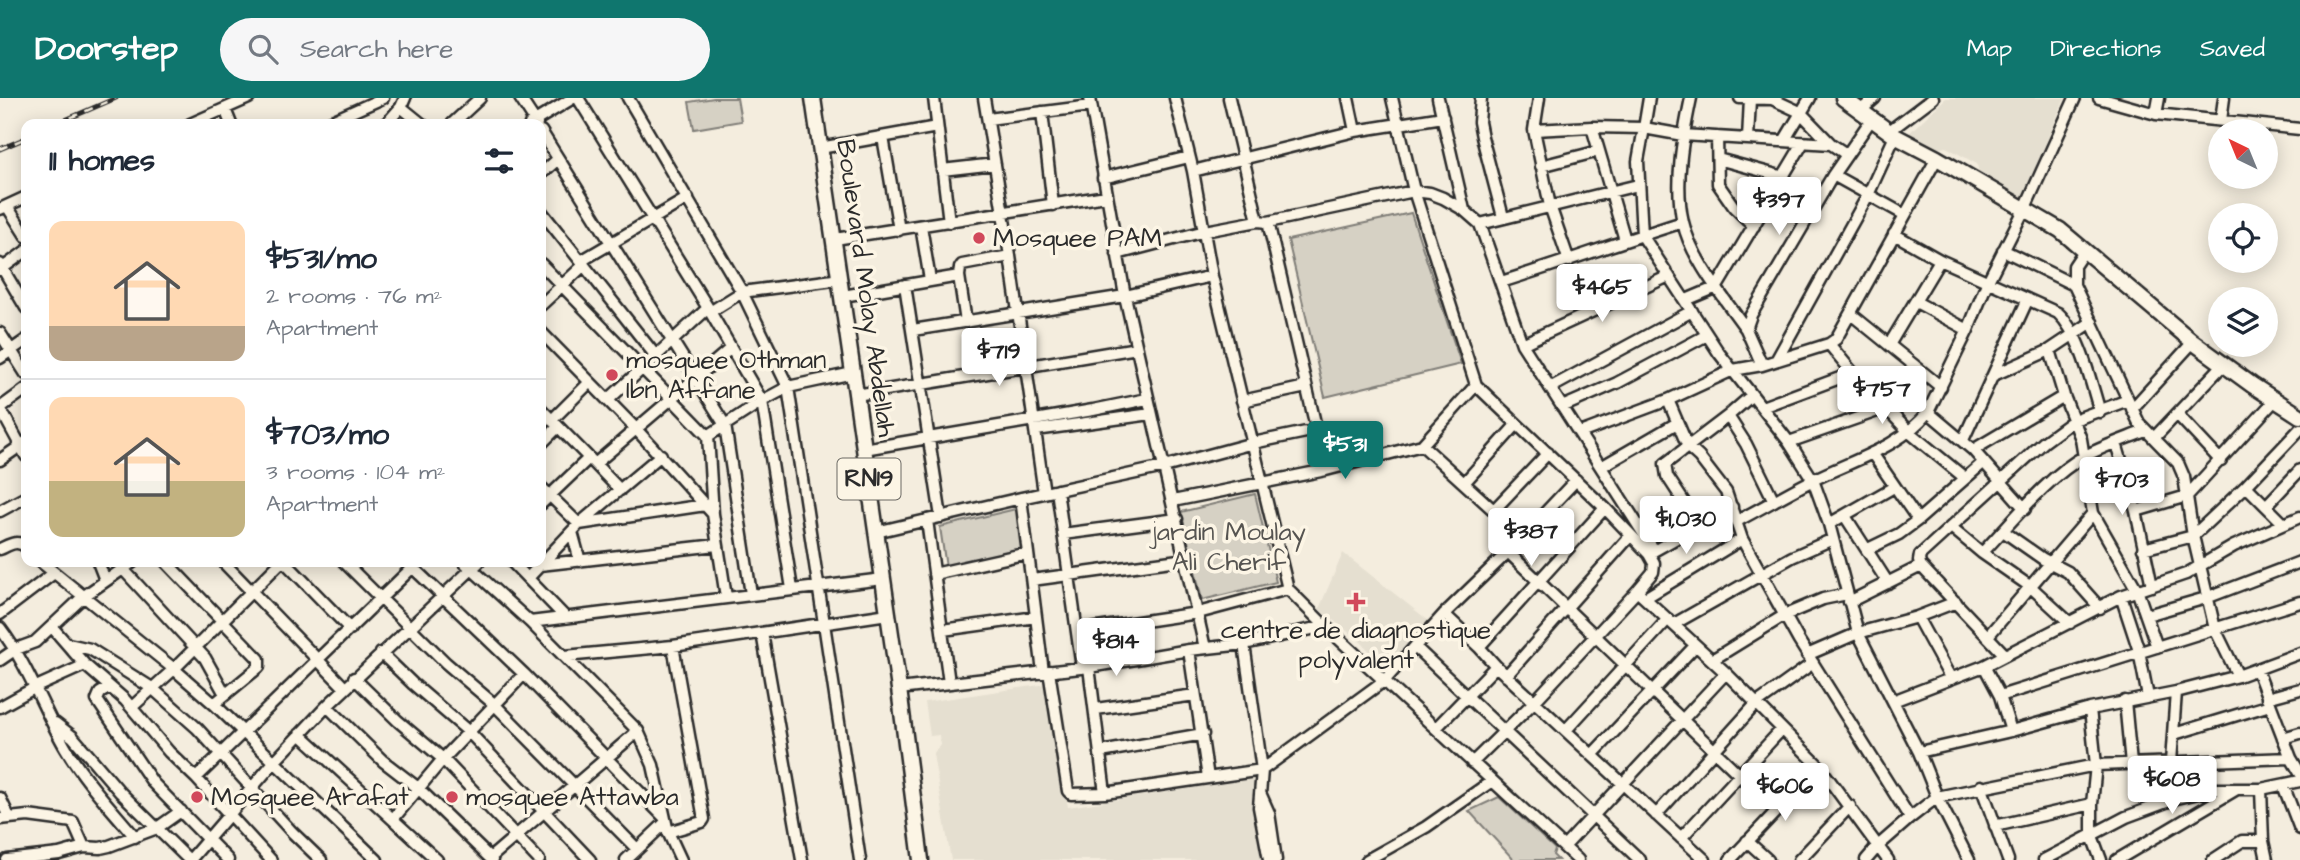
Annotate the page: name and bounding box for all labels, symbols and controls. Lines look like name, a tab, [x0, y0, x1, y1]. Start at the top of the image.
search box	[220, 18, 710, 81]
text: Doorstep	[35, 26, 178, 72]
icon: search	[244, 30, 282, 68]
text: Search here	[300, 31, 453, 67]
text: Map	[1967, 32, 2012, 66]
text: Directions	[2050, 32, 2162, 66]
text: Saved	[2200, 32, 2265, 66]
north arrow	[2208, 119, 2278, 189]
map controls	[2208, 119, 2278, 357]
street label: Boulevard Molay Abdellah	[825, 137, 905, 440]
text: 11 homes	[49, 140, 155, 182]
icon: filters	[480, 142, 518, 180]
pin: $397	[1738, 178, 1820, 237]
text: $397	[1753, 184, 1805, 216]
button: locate	[2208, 203, 2278, 273]
place label: Mosquee PAM	[993, 220, 1162, 256]
marker: Mosquee PAM	[971, 230, 987, 246]
text: $531/mo	[266, 238, 377, 280]
icon: home	[105, 249, 189, 333]
pin: $465	[1561, 264, 1643, 324]
text: $465	[1572, 271, 1632, 303]
text: 2 rooms · 76 m²	[266, 280, 442, 312]
button: layers	[2208, 287, 2278, 357]
text: Apartment	[266, 312, 378, 344]
pin: $719	[958, 328, 1040, 388]
text: $719	[978, 335, 1021, 367]
place label: mosquee Othman Ibn Affane	[626, 342, 826, 408]
pin: $757	[1841, 366, 1923, 426]
marker: mosquee Othman Ibn Affane	[604, 367, 620, 383]
text: $757	[1853, 373, 1911, 405]
text: $703/mo	[266, 414, 389, 456]
pin: $531	[1304, 422, 1386, 481]
icon: home	[105, 425, 189, 509]
text: $531	[1323, 428, 1367, 460]
text: 3 rooms · 104 m²	[266, 456, 445, 488]
road number: RN19	[838, 458, 900, 500]
pin: $703	[2081, 458, 2163, 517]
text: $703	[2095, 464, 2149, 496]
text: Apartment	[266, 488, 378, 520]
pin: $1,030	[1629, 496, 1743, 556]
text: $1,030	[1656, 503, 1716, 535]
pin: $387	[1490, 508, 1572, 568]
park label: jardin Moulay Ali Cherif	[1149, 514, 1306, 580]
text: $387	[1504, 515, 1558, 547]
marker: centre de diagnostique polyvalent	[1346, 592, 1366, 612]
place label: centre de diagnostique polyvalent	[1221, 612, 1491, 680]
pin: $814	[1075, 618, 1157, 678]
text: $814	[1093, 625, 1139, 657]
pin: $608	[2131, 756, 2213, 816]
text: $608	[2144, 763, 2200, 795]
pin: $606	[1744, 764, 1826, 823]
text: $606	[1757, 770, 1813, 802]
place label: Mosquee Arafat	[211, 779, 409, 815]
place label: mosquee Attawba	[466, 779, 679, 815]
marker: Mosquee Arafat	[189, 789, 205, 805]
marker: mosquee Attawba	[444, 789, 460, 805]

